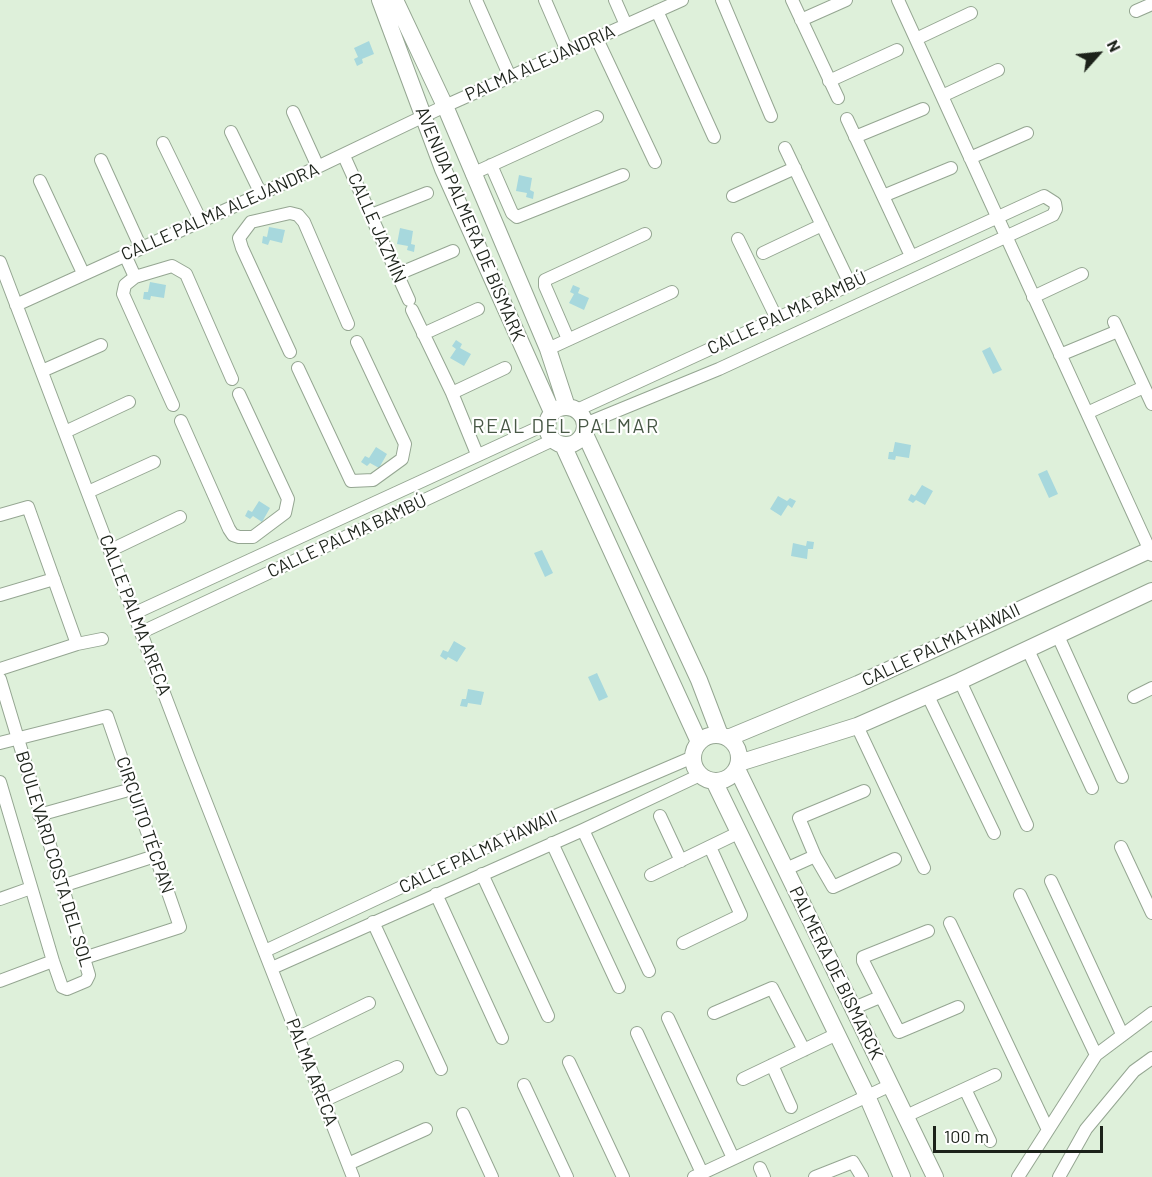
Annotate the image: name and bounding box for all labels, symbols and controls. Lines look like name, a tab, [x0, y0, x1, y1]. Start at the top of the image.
street label: PALMA ALEJANDRIA	[462, 20, 618, 106]
north arrow	[1068, 24, 1128, 84]
text: N	[1104, 37, 1125, 55]
street label: AVENIDA PALMERA DE BISMARK	[411, 104, 529, 344]
street label: CALLE PALMA ALEJANDRA	[118, 159, 322, 265]
street label: CALLE JAZMÍN	[343, 170, 411, 286]
street label: CALLE PALMA BAMBÚ	[704, 267, 870, 359]
district label: REAL DEL PALMAR	[472, 414, 660, 438]
street label: CALLE PALMA BAMBÚ	[264, 490, 430, 582]
street label: CALLE PALMA ARECA	[94, 532, 176, 698]
street label: CALLE PALMA HAWAII	[859, 599, 1023, 691]
street label: BOULEVARD COSTA DEL SOL	[11, 748, 97, 970]
street label: CIRCUITO TÉCPAN	[111, 754, 179, 896]
street label: CALLE PALMA HAWAII	[396, 806, 560, 898]
street label: PALMERA DE BISMARCK	[785, 883, 887, 1063]
street label: PALMA ARECA	[282, 1015, 342, 1129]
scale bar	[936, 1114, 1106, 1152]
text: 100 m	[944, 1125, 989, 1147]

